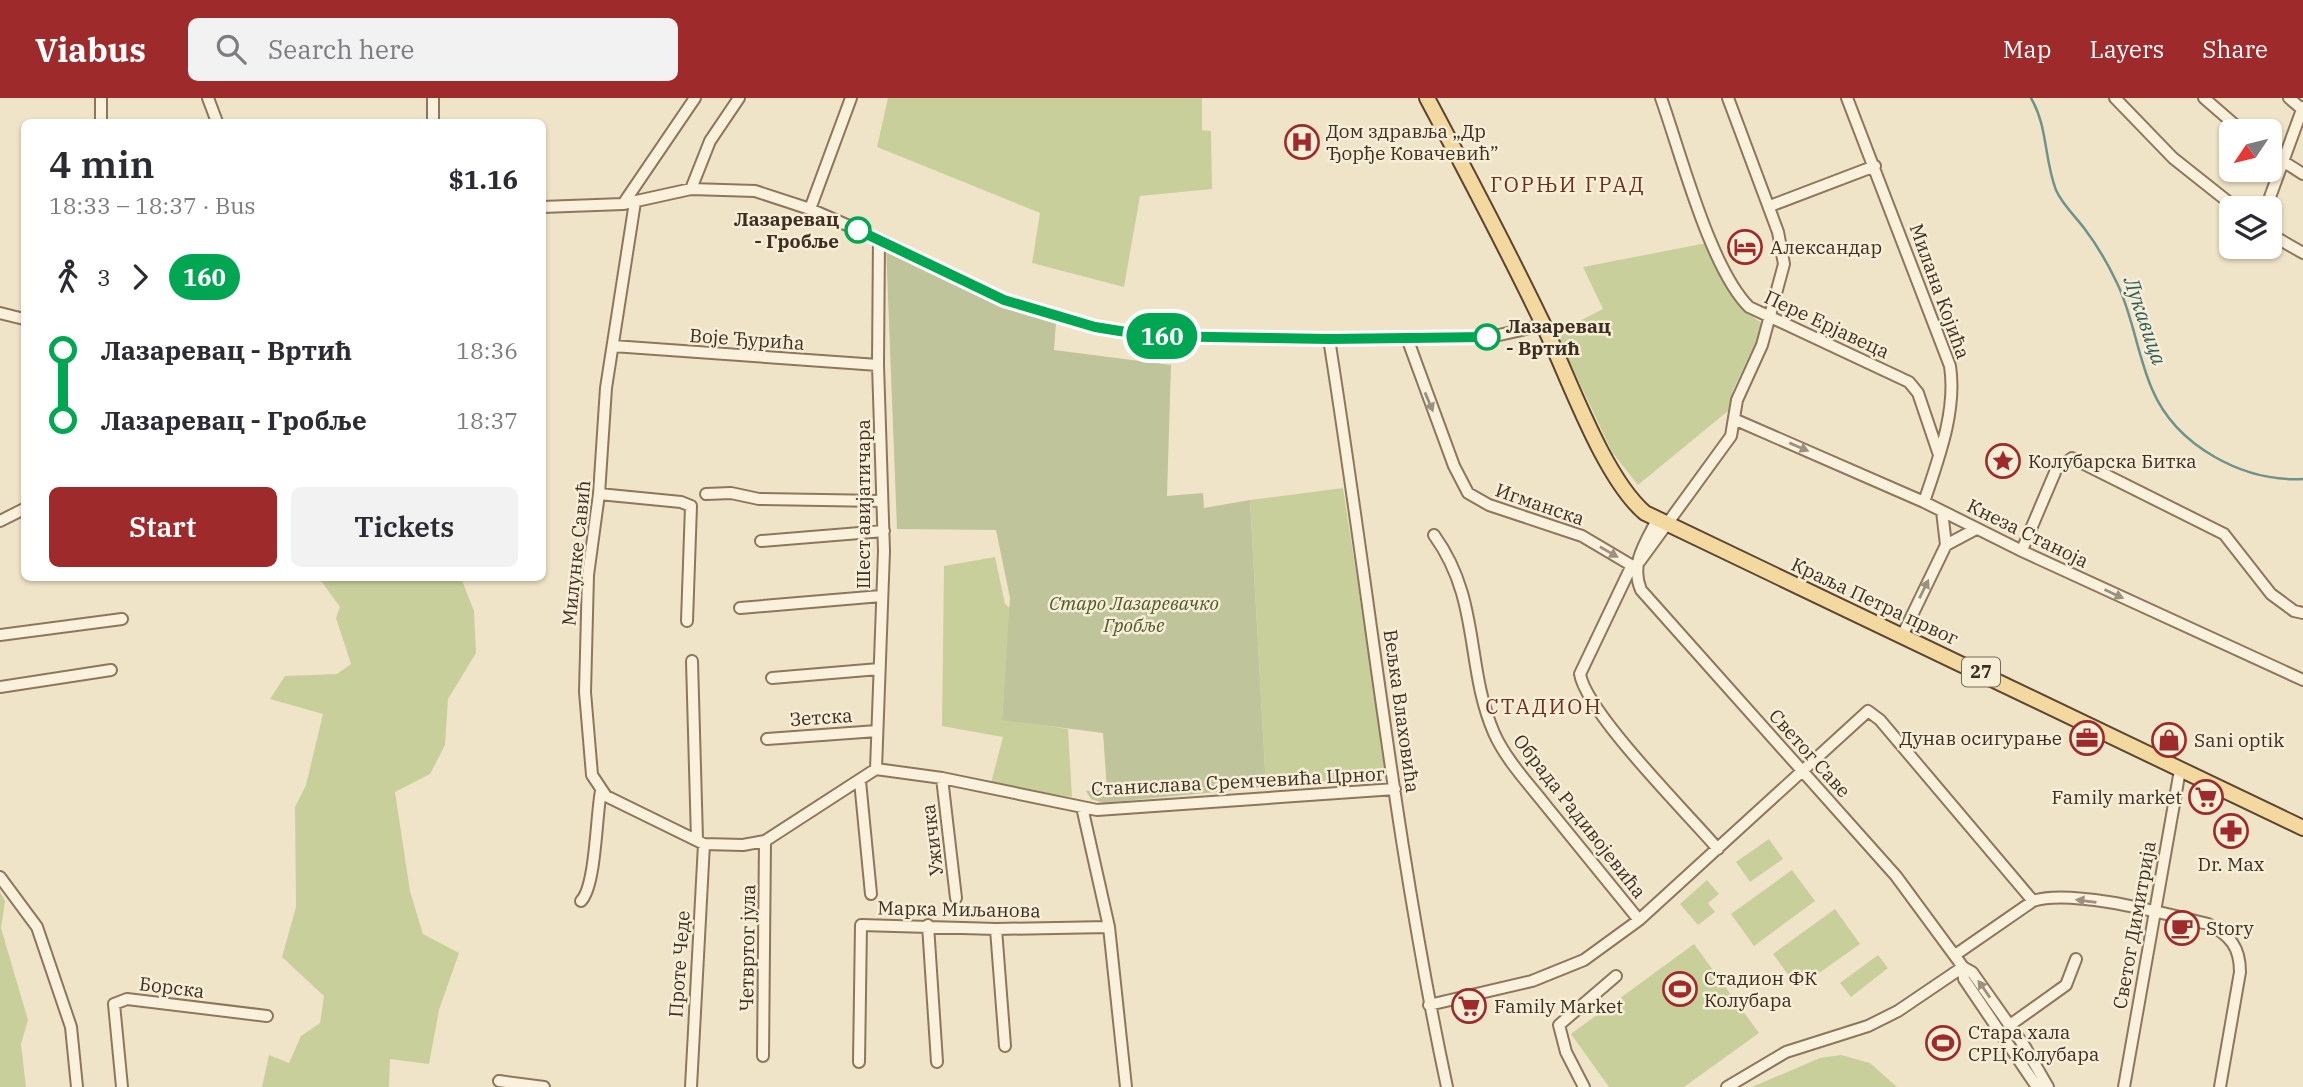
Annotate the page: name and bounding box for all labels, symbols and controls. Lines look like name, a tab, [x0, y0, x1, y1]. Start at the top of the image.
search box	[188, 18, 678, 81]
text: Viabus	[35, 28, 146, 71]
icon: search	[212, 30, 250, 68]
text: Search here	[268, 32, 414, 66]
text: Map	[2003, 33, 2051, 65]
text: Layers	[2089, 33, 2164, 65]
text: Share	[2202, 33, 2268, 65]
place label: Дом здравља „Др Ђорђе Ковачевић”	[1326, 119, 1499, 165]
north arrow	[2219, 119, 2282, 182]
map controls	[2219, 119, 2282, 259]
hospital icon: Дом здравља „Др Ђорђе Ковачевић”	[1283, 123, 1321, 161]
text: 4 min	[49, 139, 155, 188]
text: $1.16	[448, 162, 518, 196]
district label: ГОРЊИ ГРАД	[1490, 170, 1646, 198]
text: 18:33 – 18:37 · Bus	[49, 190, 256, 220]
button: layers	[2219, 196, 2282, 259]
place label: Лазаревац - Гробље	[734, 207, 839, 253]
marker: Лазаревац - Гробље	[845, 217, 871, 243]
street label: Милана Којића	[1904, 220, 1976, 362]
hotel icon: Александар	[1726, 228, 1764, 266]
place label: Александар	[1770, 235, 1882, 259]
icon: walk	[49, 258, 87, 296]
icon: forward	[121, 258, 159, 296]
text: 160	[183, 261, 226, 293]
text: 3	[97, 262, 111, 292]
water label: Лукавица	[2118, 272, 2174, 369]
street label: Пере Ерјавеца	[1761, 285, 1893, 363]
line badge: 160	[1122, 313, 1202, 359]
place label: Лазаревац - Вртић	[1506, 314, 1611, 360]
text: 160	[1140, 320, 1184, 352]
street label: Воје Ђурића	[689, 323, 805, 355]
marker: Лазаревац - Вртић	[1474, 324, 1500, 350]
text: Лазаревац - Вртић	[101, 333, 352, 367]
text: 18:36	[456, 335, 518, 365]
one-way arrow	[1424, 392, 1435, 413]
text: Лазаревац - Гробље	[101, 403, 367, 437]
text: 18:37	[456, 405, 518, 435]
street label: Шест авијатичара	[851, 419, 875, 589]
one-way arrow	[1789, 441, 1809, 453]
place icon: Колубарска Битка	[1984, 442, 2022, 480]
place label: Колубарска Битка	[2028, 449, 2197, 473]
street label: Игманска	[1492, 478, 1588, 530]
street label: Милунке Савић	[556, 479, 596, 627]
button: Start	[49, 487, 277, 567]
button: Tickets	[291, 487, 518, 567]
street label: Кнеза Станоја	[1963, 493, 2093, 573]
one-way arrow	[1599, 546, 1618, 558]
street label: Краља Петра првог	[1788, 552, 1962, 650]
one-way arrow	[1919, 579, 1930, 599]
one-way arrow	[2104, 588, 2124, 600]
park label: Старо Лазаревачко Гробље	[1049, 591, 1219, 637]
street label: Вељка Влаховића	[1379, 628, 1425, 794]
road number: 27	[1962, 658, 2000, 686]
district label: СТАДИОН	[1485, 692, 1603, 720]
street label: Зетска	[789, 703, 853, 731]
street label: Светог Саве	[1764, 704, 1856, 802]
office icon: Дунав осигурање	[2068, 719, 2106, 757]
shop icon: Sani optik	[2150, 721, 2188, 759]
place label: Дунав осигурање	[1899, 726, 2062, 750]
place label: Sani optik	[2194, 728, 2284, 752]
street label: Обрада Радивојевића	[1508, 729, 1652, 903]
street label: Станислава Сремчевића Црног	[1091, 761, 1385, 801]
supermarket icon: Family market	[2187, 778, 2225, 816]
place label: Family market	[2052, 785, 2182, 809]
street label: Ужичка	[916, 803, 948, 877]
pharmacy icon: Dr. Max	[2212, 812, 2250, 850]
street label: Светог Димитрија	[2107, 839, 2161, 1011]
place label: Dr. Max	[2197, 852, 2265, 876]
street label: Четвртог јула	[734, 884, 760, 1012]
street label: Марка Миљанова	[877, 896, 1041, 922]
one-way arrow	[2075, 896, 2097, 907]
cafe icon: Story	[2163, 909, 2201, 947]
street label: Проте Чеде	[663, 910, 695, 1018]
place label: Story	[2206, 916, 2255, 940]
place label: Стадион ФК Колубара	[1704, 966, 1817, 1012]
sports icon: Стадион ФК Колубара	[1661, 970, 1699, 1008]
street label: Борска	[138, 971, 206, 1003]
one-way arrow	[1977, 980, 1991, 998]
supermarket icon: Family Market	[1450, 987, 1488, 1025]
place label: Family Market	[1494, 994, 1623, 1018]
place label: Стара хала СРЦ Колубара	[1968, 1020, 2099, 1066]
sports icon: Стара хала СРЦ Колубара	[1924, 1024, 1962, 1062]

